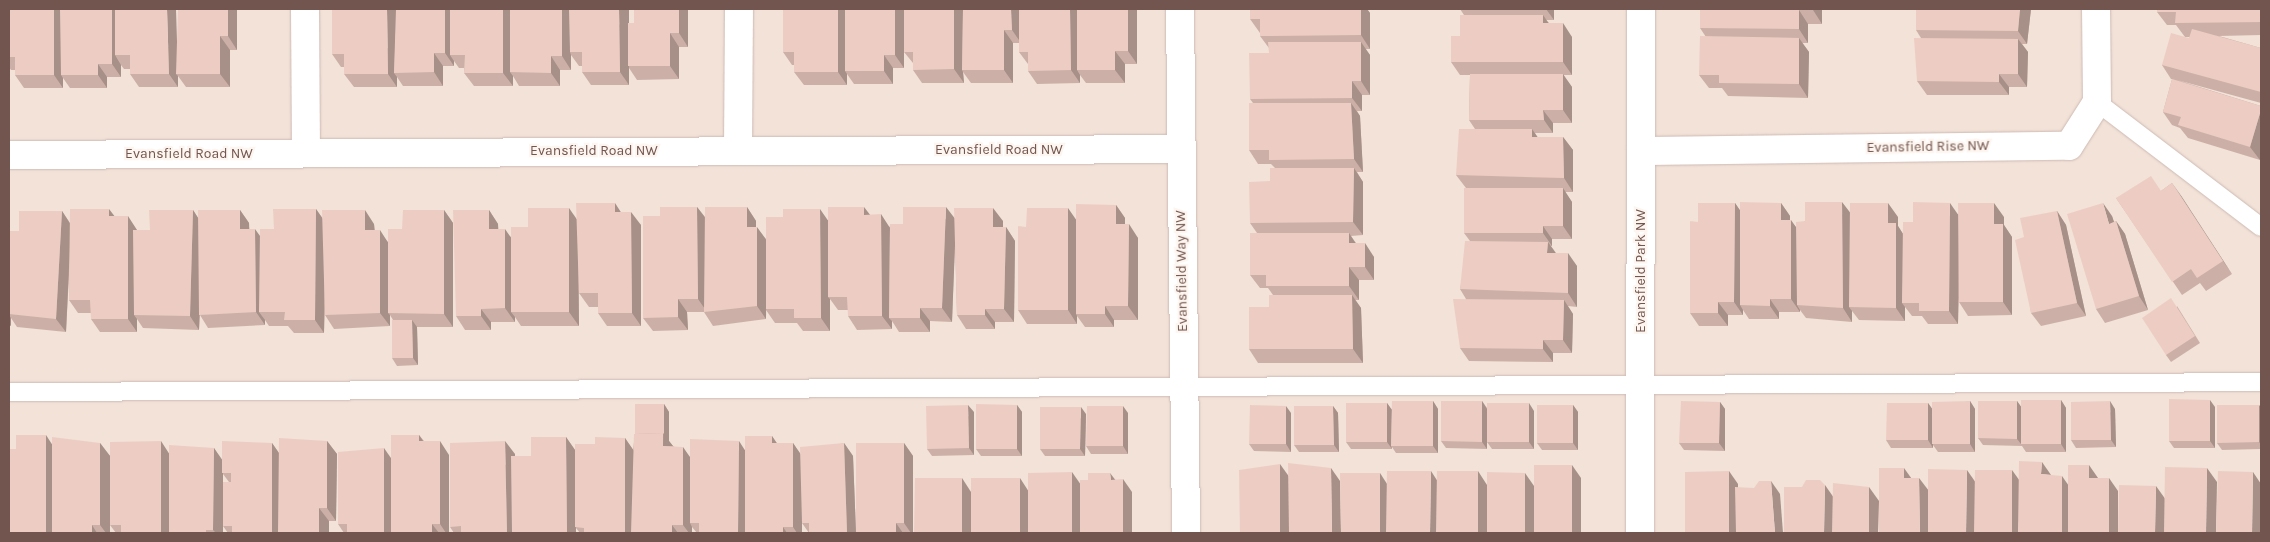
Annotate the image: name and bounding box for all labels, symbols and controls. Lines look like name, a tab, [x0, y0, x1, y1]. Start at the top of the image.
street label: Evansfield Rise NW	[1866, 138, 1990, 156]
street label: Evansfield Road NW	[935, 142, 1063, 158]
street label: Evansfield Road NW	[530, 143, 658, 159]
street label: Evansfield Road NW	[125, 146, 253, 162]
street label: Evansfield Park NW	[1633, 209, 1649, 333]
street label: Evansfield Way NW	[1173, 210, 1191, 332]

